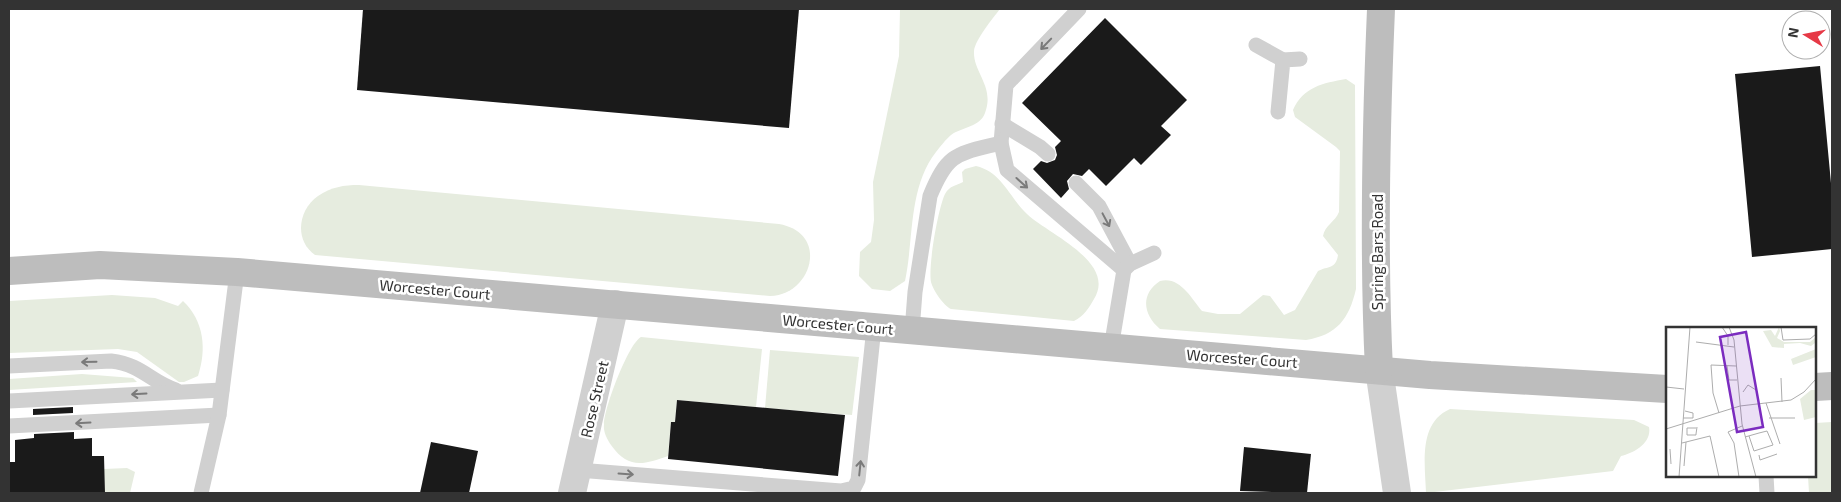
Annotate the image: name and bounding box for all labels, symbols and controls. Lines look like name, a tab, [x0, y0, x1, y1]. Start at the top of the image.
north arrow	[1781, 10, 1831, 60]
text: N	[1783, 26, 1802, 39]
one-way arrow	[1039, 38, 1052, 50]
one-way arrow	[1016, 177, 1029, 188]
street label: Spring Bars Road	[1368, 194, 1386, 310]
one-way arrow	[1101, 213, 1111, 228]
street label: Worcester Court	[379, 275, 492, 303]
street label: Worcester Court	[782, 310, 895, 338]
inset map	[1666, 327, 1816, 477]
street label: Worcester Court	[1186, 345, 1298, 371]
one-way arrow	[81, 357, 98, 367]
street label: Rose Street	[576, 358, 612, 439]
one-way arrow	[131, 389, 147, 398]
one-way arrow	[75, 418, 91, 427]
one-way arrow	[855, 460, 865, 476]
one-way arrow	[618, 469, 634, 479]

